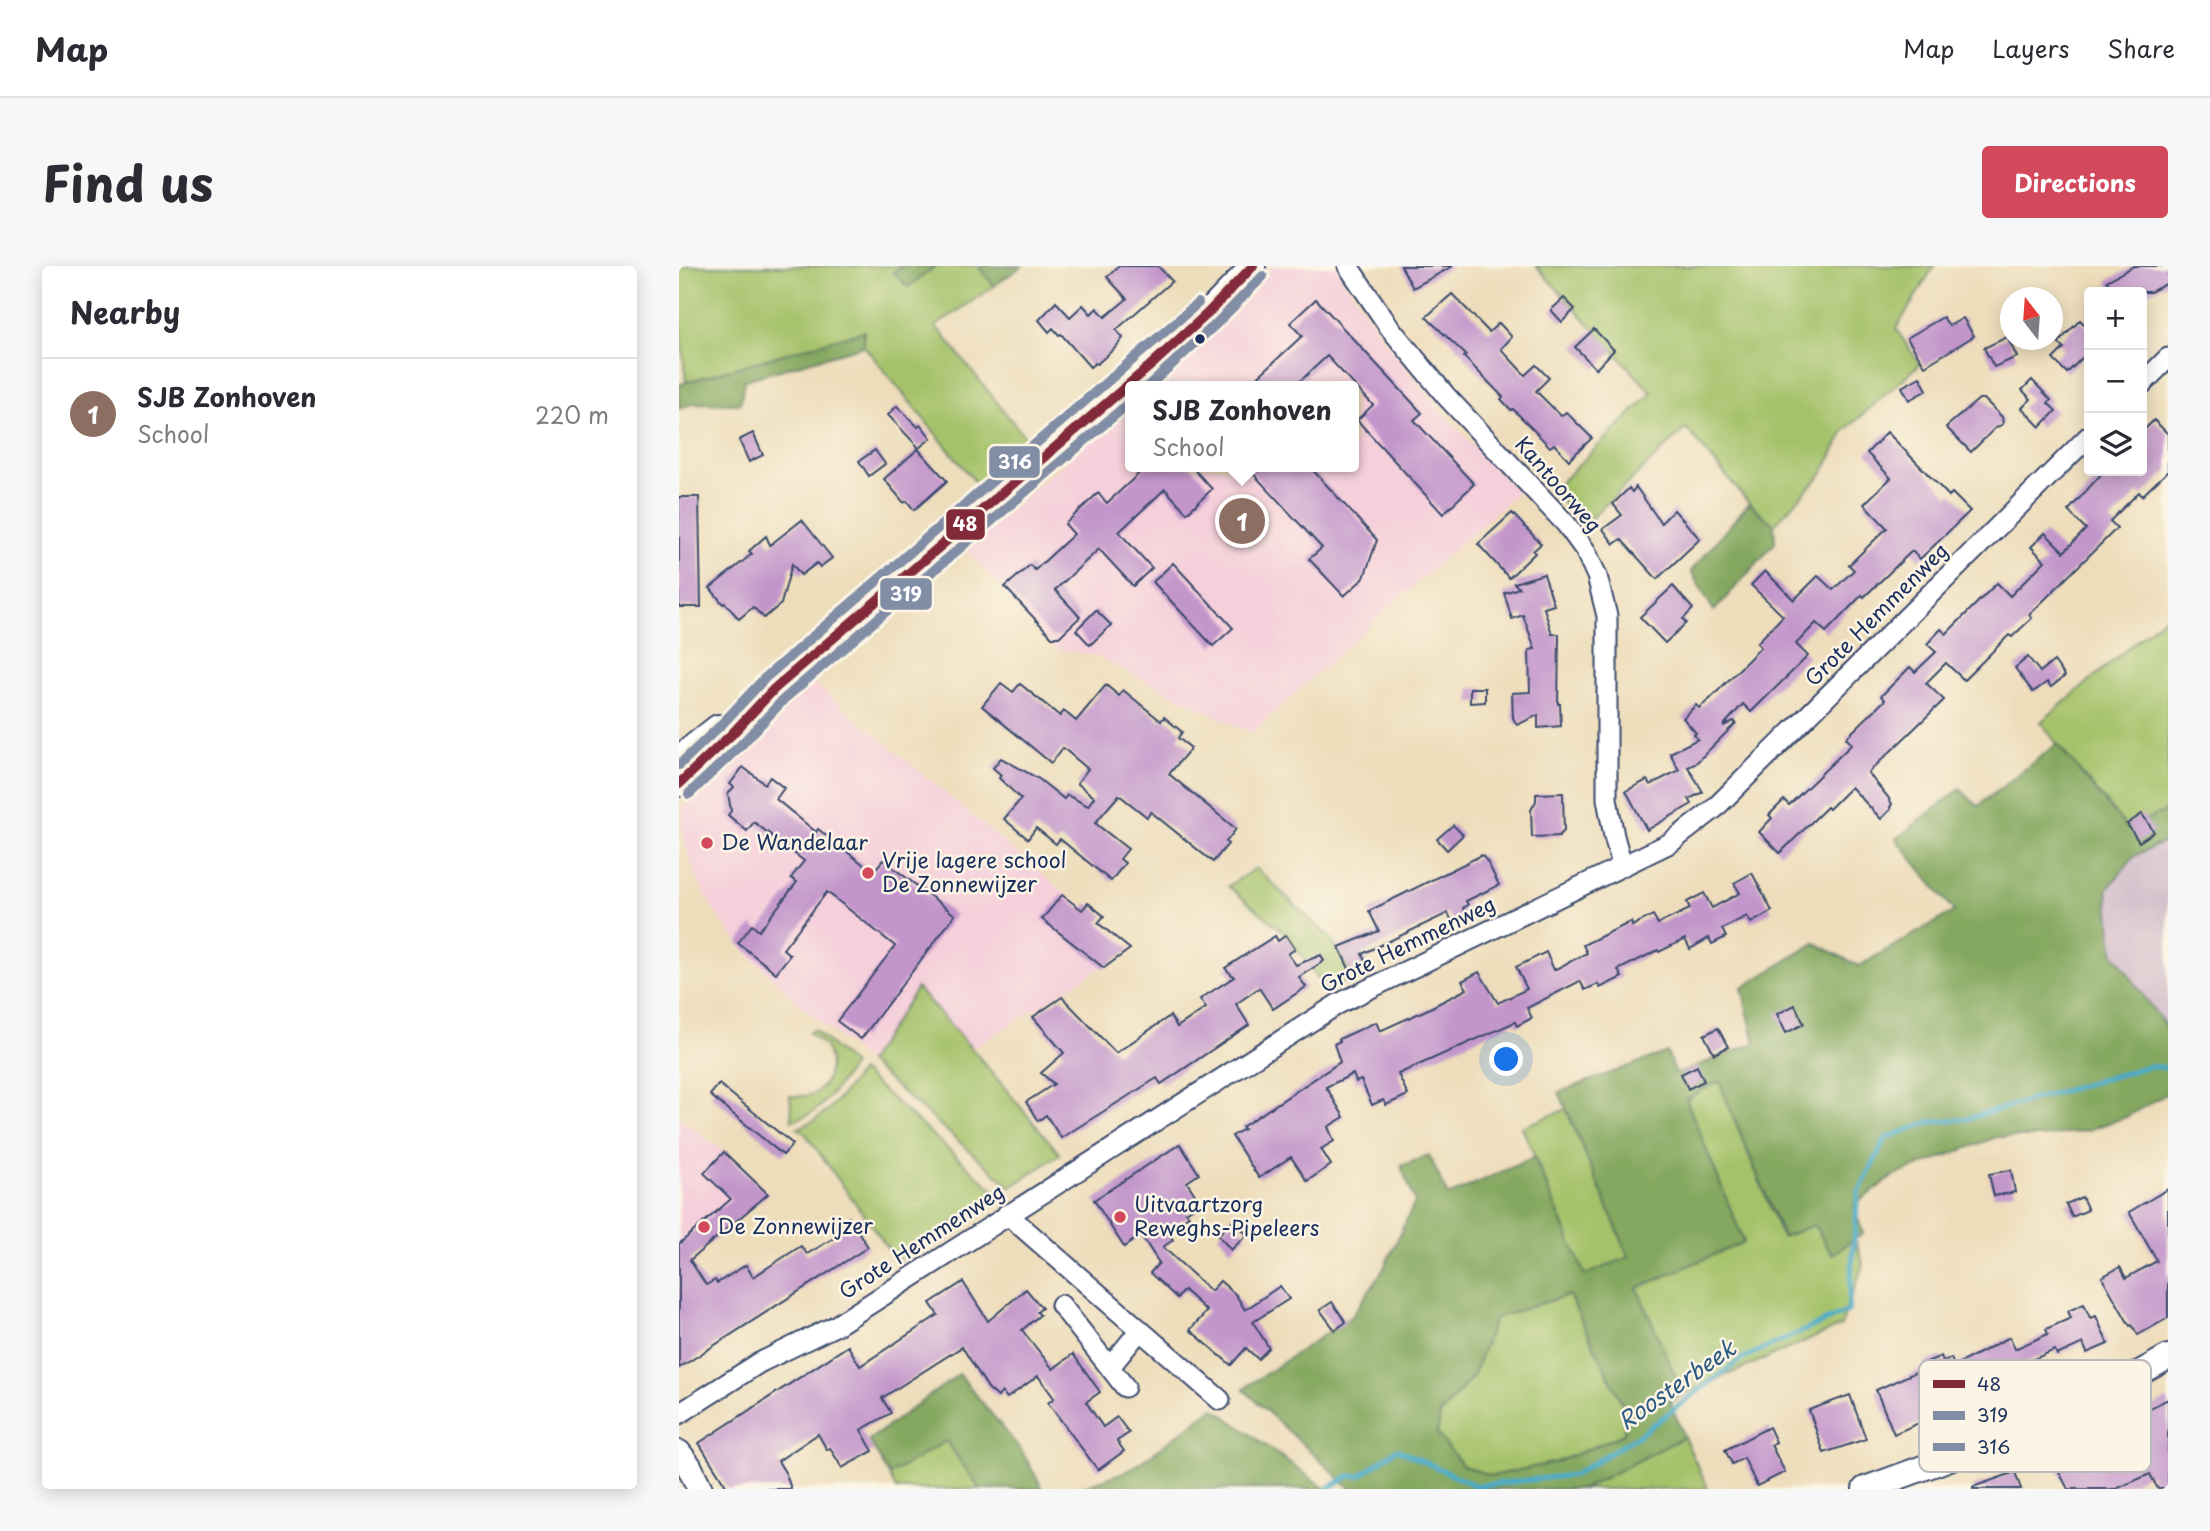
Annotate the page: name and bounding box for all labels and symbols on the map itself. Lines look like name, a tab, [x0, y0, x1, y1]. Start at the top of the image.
north arrow	[2000, 287, 2063, 350]
unlabelled marker	[1193, 332, 1207, 346]
street label: Kantoorweg	[1508, 428, 1611, 539]
line badge: 316	[988, 445, 1041, 479]
text: 316	[998, 447, 1032, 475]
pin: 1	[1219, 495, 1265, 547]
line badge: 48	[945, 508, 986, 541]
text: 48	[953, 509, 978, 537]
street label: Grote Hemmenweg	[1796, 534, 1955, 693]
line badge: 319	[879, 577, 933, 611]
text: 319	[890, 579, 922, 607]
place label: De Wandelaar	[721, 825, 868, 857]
marker: De Wandelaar	[699, 835, 715, 851]
place label: Vrije lagere school De Zonnewijzer	[882, 843, 1067, 899]
marker: Vrije lagere school De Zonnewijzer	[860, 865, 876, 881]
street label: Grote Hemmenweg	[1314, 887, 1500, 1000]
your location	[1489, 1042, 1523, 1076]
street label: Grote Hemmenweg	[832, 1175, 1010, 1306]
place label: Uitvaartzorg Reweghs-Pipeleers	[1134, 1187, 1319, 1243]
place label: De Zonnewijzer	[718, 1209, 873, 1241]
marker: Uitvaartzorg Reweghs-Pipeleers	[1112, 1209, 1128, 1225]
marker: De Zonnewijzer	[696, 1219, 712, 1235]
water label: Roosterbeek	[1610, 1330, 1743, 1437]
legend	[1919, 1360, 2151, 1472]
text: 48	[1977, 1369, 2001, 1397]
text: 319	[1977, 1400, 2008, 1428]
text: 316	[1977, 1432, 2010, 1460]

